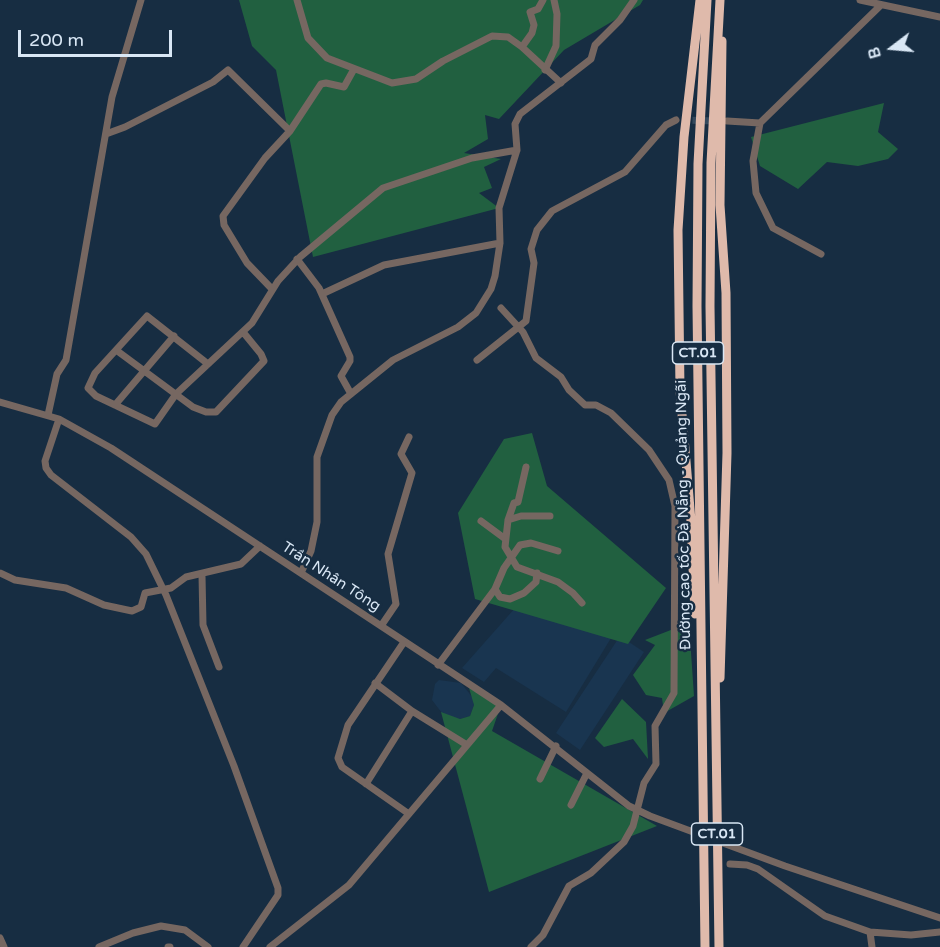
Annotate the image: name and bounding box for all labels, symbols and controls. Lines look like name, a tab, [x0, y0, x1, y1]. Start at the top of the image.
scale bar	[21, 18, 176, 56]
north arrow	[862, 18, 922, 78]
text: 200 m	[29, 29, 84, 51]
text: B	[864, 45, 886, 61]
road number: CT.01	[672, 342, 724, 364]
street label: Đường cao tốc Đà Nẵng - Quảng Ngãi	[673, 380, 695, 650]
street label: Trần Nhân Tông	[278, 538, 384, 616]
road number: CT.01	[692, 823, 742, 845]

